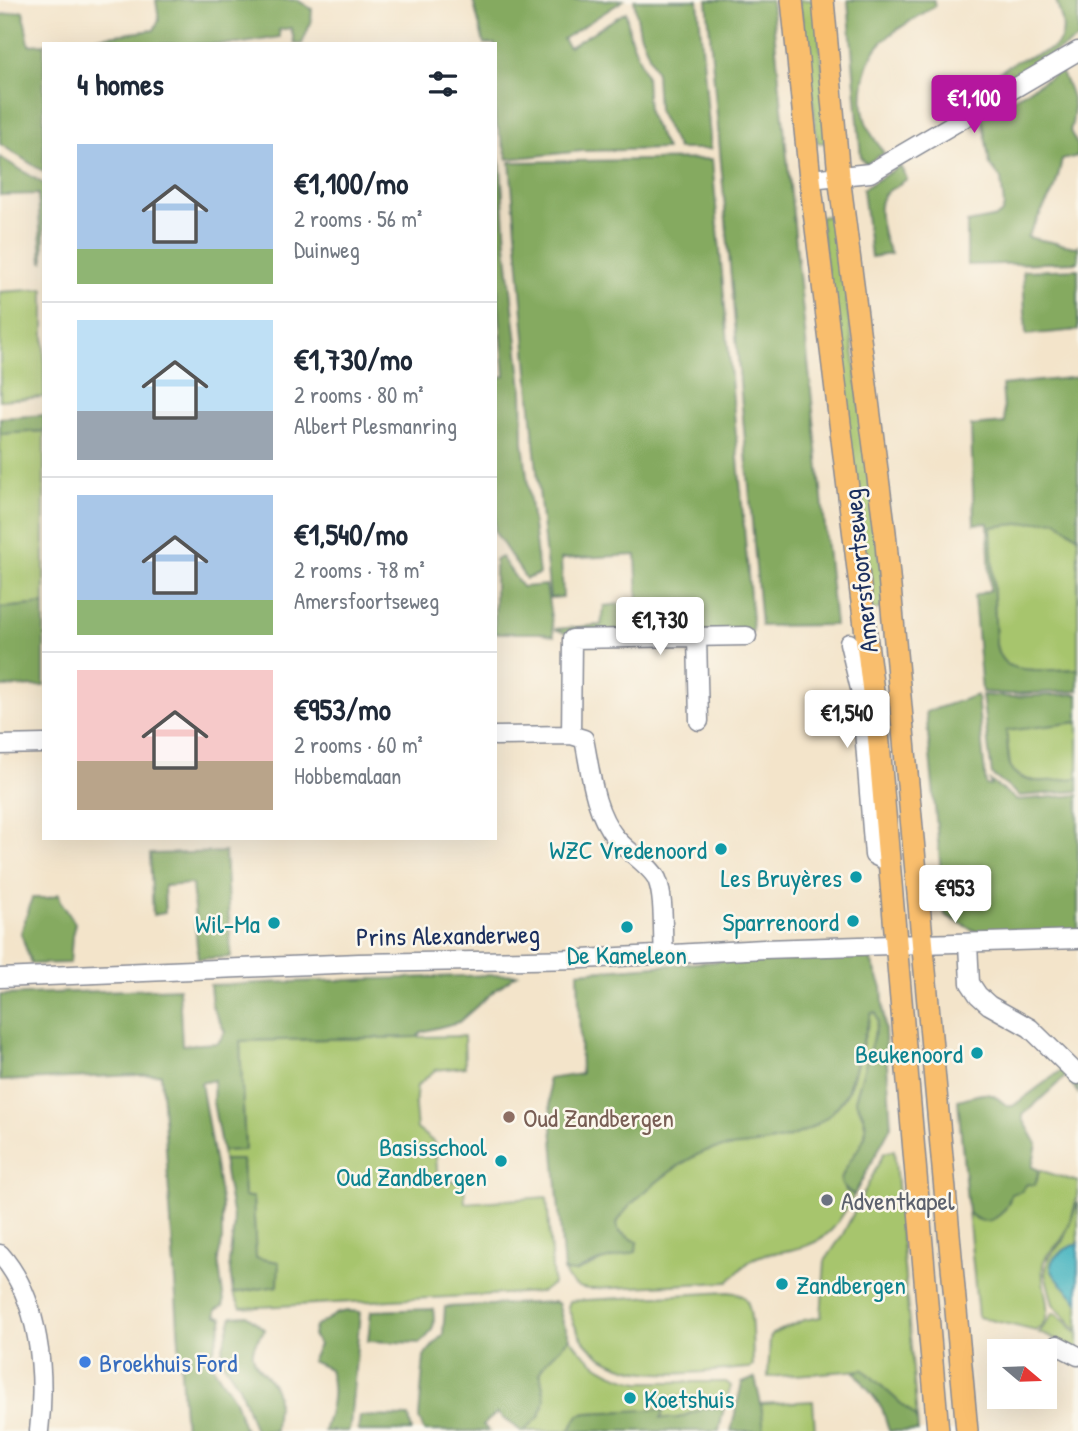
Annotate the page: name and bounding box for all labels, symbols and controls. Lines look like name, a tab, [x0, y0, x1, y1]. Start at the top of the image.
text: 4 homes	[77, 64, 164, 104]
icon: filters	[424, 65, 462, 103]
pin: €1,100	[917, 76, 1031, 135]
text: €1,100	[947, 82, 1001, 113]
text: €1,100/mo	[294, 163, 408, 203]
icon: home	[133, 172, 217, 256]
text: 2 rooms · 56 m²	[294, 203, 422, 234]
text: Duinweg	[294, 234, 360, 265]
text: €1,730/mo	[294, 339, 412, 379]
icon: home	[133, 348, 217, 432]
text: 2 rooms · 80 m²	[294, 379, 424, 410]
text: Albert Plesmanring	[294, 410, 457, 441]
street label: Amersfoortseweg	[834, 487, 886, 655]
text: €1,540/mo	[294, 514, 408, 554]
icon: home	[133, 523, 217, 607]
text: 2 rooms · 78 m²	[294, 554, 425, 585]
text: Amersfoortseweg	[294, 585, 439, 616]
pin: €1,730	[603, 598, 717, 657]
text: €1,730	[632, 604, 688, 635]
text: €953/mo	[294, 689, 391, 729]
pin: €1,540	[790, 690, 904, 750]
text: €1,540	[821, 697, 873, 728]
icon: home	[133, 698, 217, 782]
text: 2 rooms · 60 m²	[294, 729, 423, 760]
text: Hobbemalaan	[294, 760, 401, 791]
place label: WZC Vredenoord	[549, 832, 707, 867]
marker: WZC Vredenoord	[713, 841, 729, 857]
place label: Les Bruyères	[721, 860, 842, 895]
pin: €953	[914, 866, 996, 925]
marker: Les Bruyères	[848, 869, 864, 885]
text: €953	[935, 872, 975, 903]
place label: Sparrenoord	[723, 904, 839, 939]
place label: Wil-Ma	[195, 906, 260, 941]
marker: Sparrenoord	[845, 913, 861, 929]
marker: Wil-Ma	[266, 915, 282, 931]
street label: Prins Alexanderweg	[356, 916, 540, 954]
marker: De Kameleon	[619, 919, 635, 935]
place label: De Kameleon	[567, 937, 687, 972]
place label: Beukenoord	[855, 1036, 963, 1071]
marker: Beukenoord	[969, 1045, 985, 1061]
place label: Oud Zandbergen	[523, 1100, 674, 1135]
marker: Oud Zandbergen	[501, 1109, 517, 1125]
place label: Basisschool Oud Zandbergen	[336, 1129, 487, 1194]
marker: Basisschool Oud Zandbergen	[493, 1153, 509, 1169]
place label: Adventkapel	[841, 1183, 955, 1218]
marker: Adventkapel	[819, 1192, 835, 1208]
place label: Zandbergen	[796, 1267, 906, 1302]
marker: Zandbergen	[774, 1276, 790, 1292]
north arrow	[987, 1339, 1057, 1409]
map controls	[987, 1339, 1057, 1409]
place label: Broekhuis Ford	[99, 1345, 237, 1380]
marker: Broekhuis Ford	[77, 1354, 93, 1370]
place label: Koetshuis	[644, 1381, 735, 1416]
marker: Koetshuis	[622, 1390, 638, 1406]

